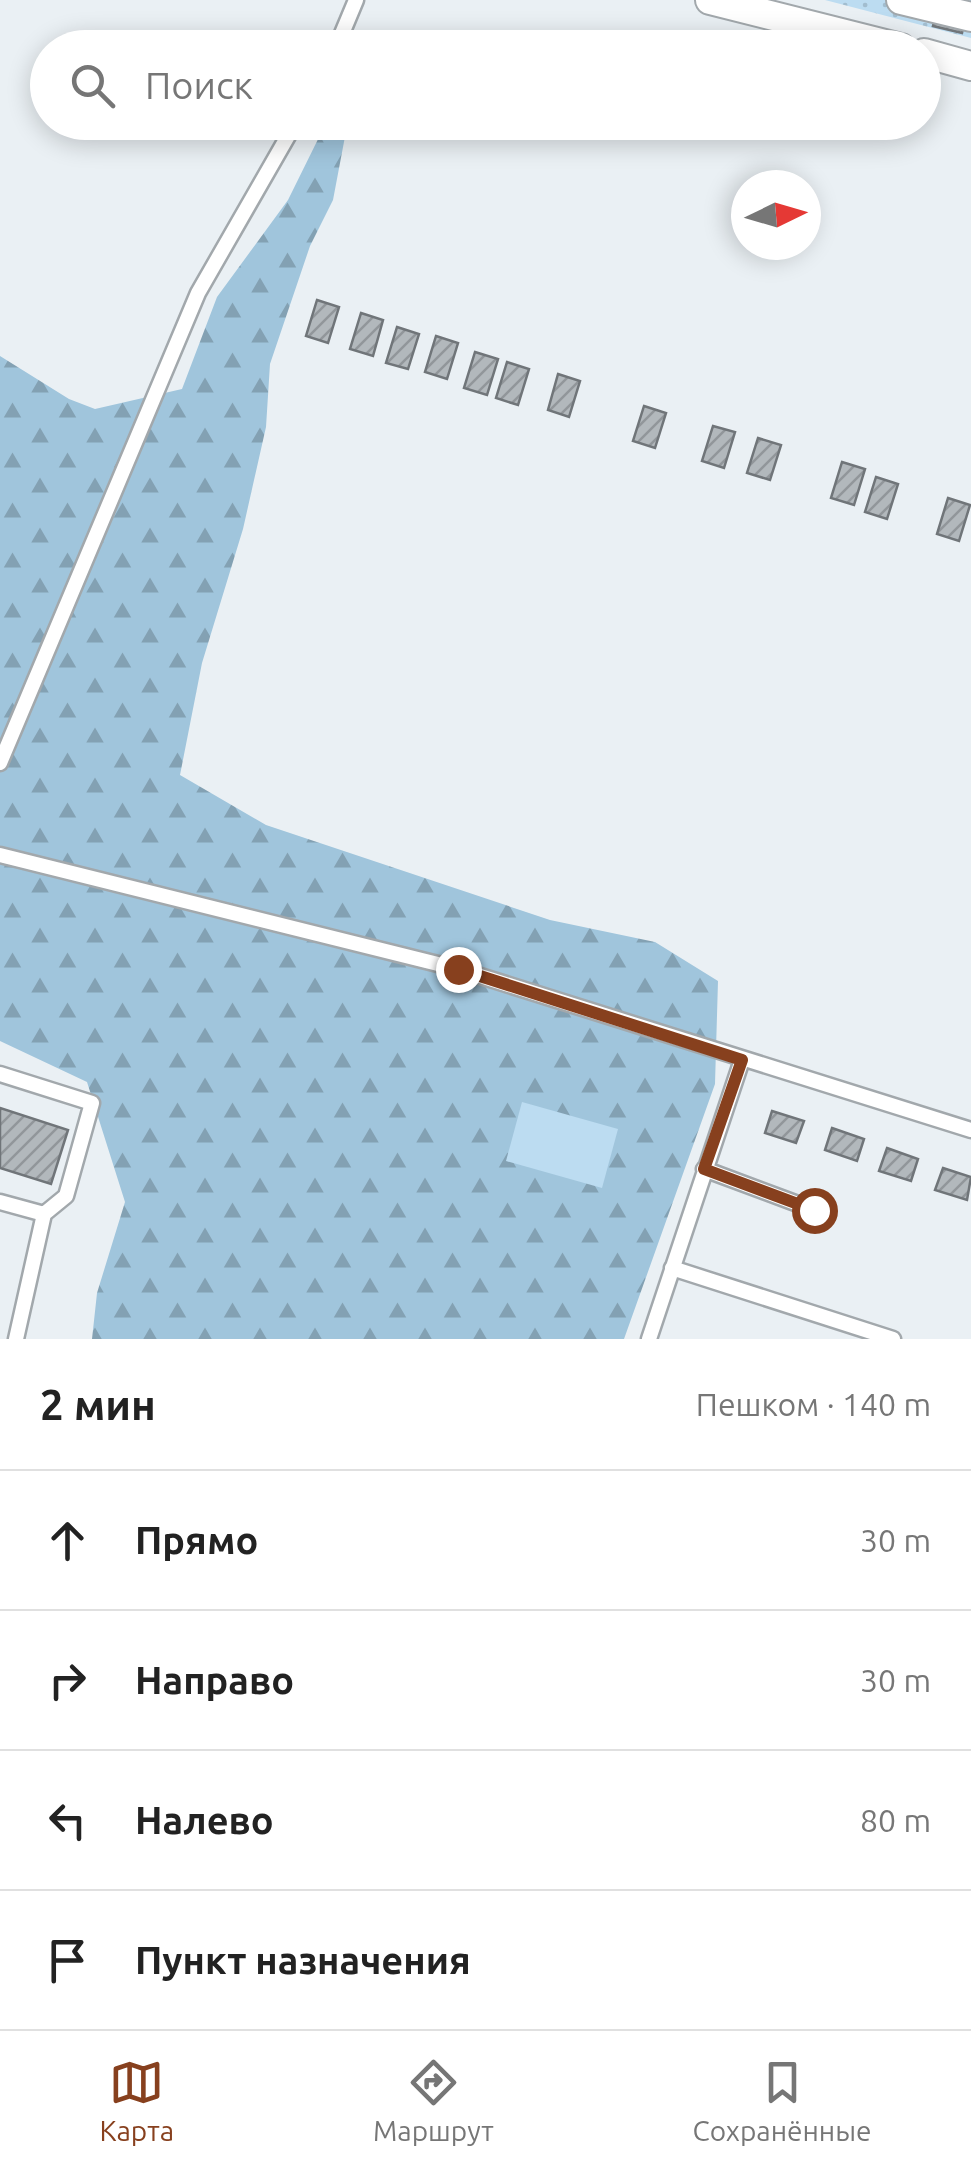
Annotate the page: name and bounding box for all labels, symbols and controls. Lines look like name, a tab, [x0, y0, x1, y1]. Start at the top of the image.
search box	[30, 30, 941, 140]
icon: search	[65, 58, 120, 113]
text: Поиск	[145, 64, 253, 106]
north arrow	[731, 170, 821, 260]
route end	[436, 947, 482, 993]
route start	[792, 1188, 838, 1234]
text: 2 мин	[40, 1381, 156, 1428]
text: Пешком · 140 m	[696, 1386, 931, 1422]
icon: ahead	[40, 1513, 95, 1568]
text: Прямо	[135, 1519, 258, 1561]
text: 30 m	[860, 1522, 931, 1558]
icon: right	[40, 1653, 95, 1708]
text: Направо	[135, 1659, 294, 1701]
text: 30 m	[860, 1662, 931, 1698]
icon: left	[40, 1793, 95, 1848]
text: Налево	[135, 1799, 274, 1841]
text: 80 m	[860, 1802, 931, 1838]
icon: arrive	[40, 1933, 95, 1988]
text: Пункт назначения	[135, 1939, 471, 1981]
tab: Карта	[99, 2055, 174, 2146]
tab: Маршрут	[373, 2055, 494, 2146]
tab: Сохранённые	[693, 2055, 872, 2146]

